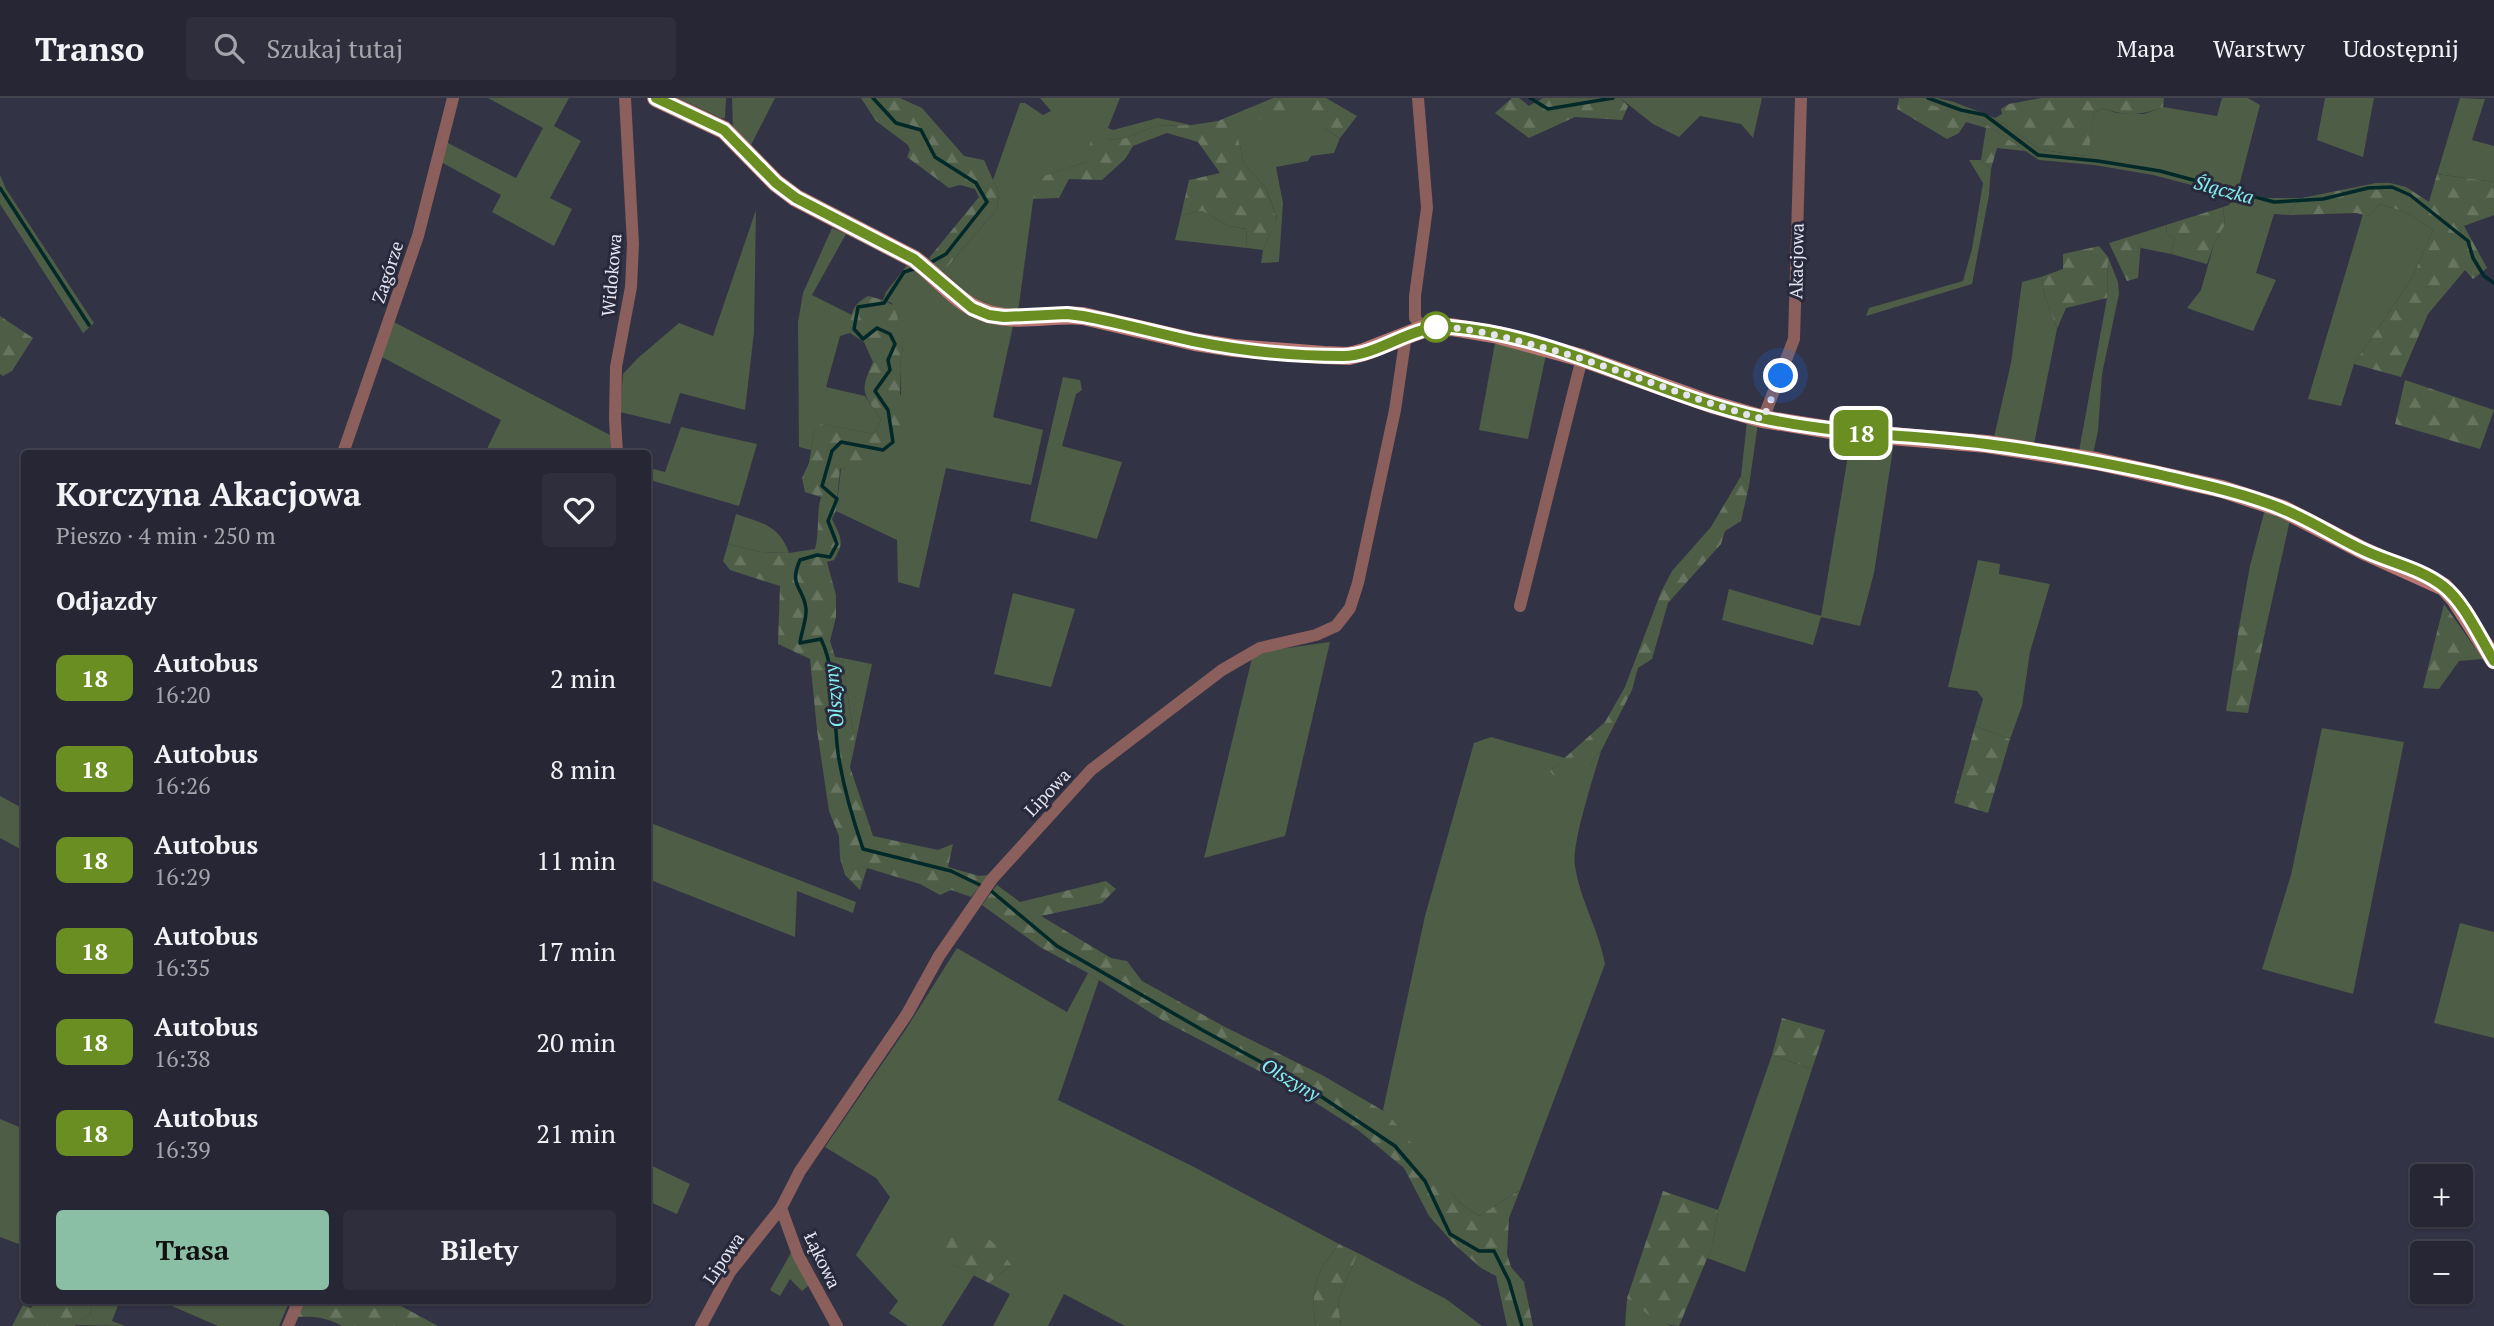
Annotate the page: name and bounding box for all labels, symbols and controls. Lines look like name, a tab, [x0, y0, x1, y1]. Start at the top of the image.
search box	[186, 17, 676, 80]
text: Transo	[35, 27, 144, 70]
icon: search	[210, 29, 248, 67]
text: Szukaj tutaj	[266, 31, 403, 65]
text: Mapa	[2116, 32, 2175, 64]
text: Warstwy	[2213, 32, 2305, 64]
text: Udostępnij	[2343, 32, 2459, 64]
water label: Ślączka	[2191, 169, 2257, 209]
street label: Akacjowa	[1783, 223, 1809, 299]
street label: Widokowa	[595, 233, 627, 317]
street label: Zagórze	[366, 238, 408, 306]
unlabelled marker	[1421, 312, 1451, 342]
your location	[1763, 358, 1798, 393]
line badge: 18	[1829, 410, 1892, 456]
text: 18	[1847, 417, 1875, 449]
text: Korczyna Akacjowa	[56, 472, 361, 515]
button: heart	[542, 473, 616, 547]
text: Pieszo · 4 min · 250 m	[56, 520, 276, 551]
text: Odjazdy	[56, 583, 157, 617]
text: Autobus	[154, 645, 258, 679]
text: 2 min	[550, 661, 616, 695]
text: 18	[81, 662, 108, 694]
water label: Olszyny	[817, 662, 849, 729]
text: 16:20	[154, 679, 211, 710]
text: Autobus	[154, 736, 258, 770]
text: 8 min	[550, 752, 616, 786]
text: 18	[81, 753, 108, 785]
street label: Lipowa	[1019, 763, 1075, 821]
text: 16:26	[154, 770, 211, 801]
text: Autobus	[154, 827, 258, 861]
text: 11 min	[536, 843, 616, 877]
text: 18	[81, 844, 108, 876]
text: 16:29	[154, 861, 211, 892]
text: Autobus	[154, 918, 258, 952]
text: 17 min	[536, 934, 616, 968]
text: 18	[81, 935, 108, 967]
text: 16:35	[154, 952, 211, 983]
text: Autobus	[154, 1009, 258, 1043]
text: 20 min	[536, 1025, 616, 1059]
text: 18	[81, 1026, 108, 1058]
text: 16:38	[154, 1043, 211, 1074]
water label: Olszyny	[1257, 1052, 1326, 1107]
text: Autobus	[154, 1100, 258, 1134]
text: 21 min	[536, 1116, 616, 1150]
text: 18	[81, 1117, 108, 1149]
text: 16:39	[154, 1134, 211, 1165]
map controls	[2410, 1164, 2473, 1304]
button: +	[2410, 1164, 2473, 1227]
button: Trasa	[56, 1210, 329, 1290]
button: Bilety	[343, 1210, 616, 1290]
street label: Lipowa	[697, 1227, 749, 1289]
street label: Łąkowa	[799, 1228, 847, 1292]
button: −	[2410, 1241, 2473, 1304]

